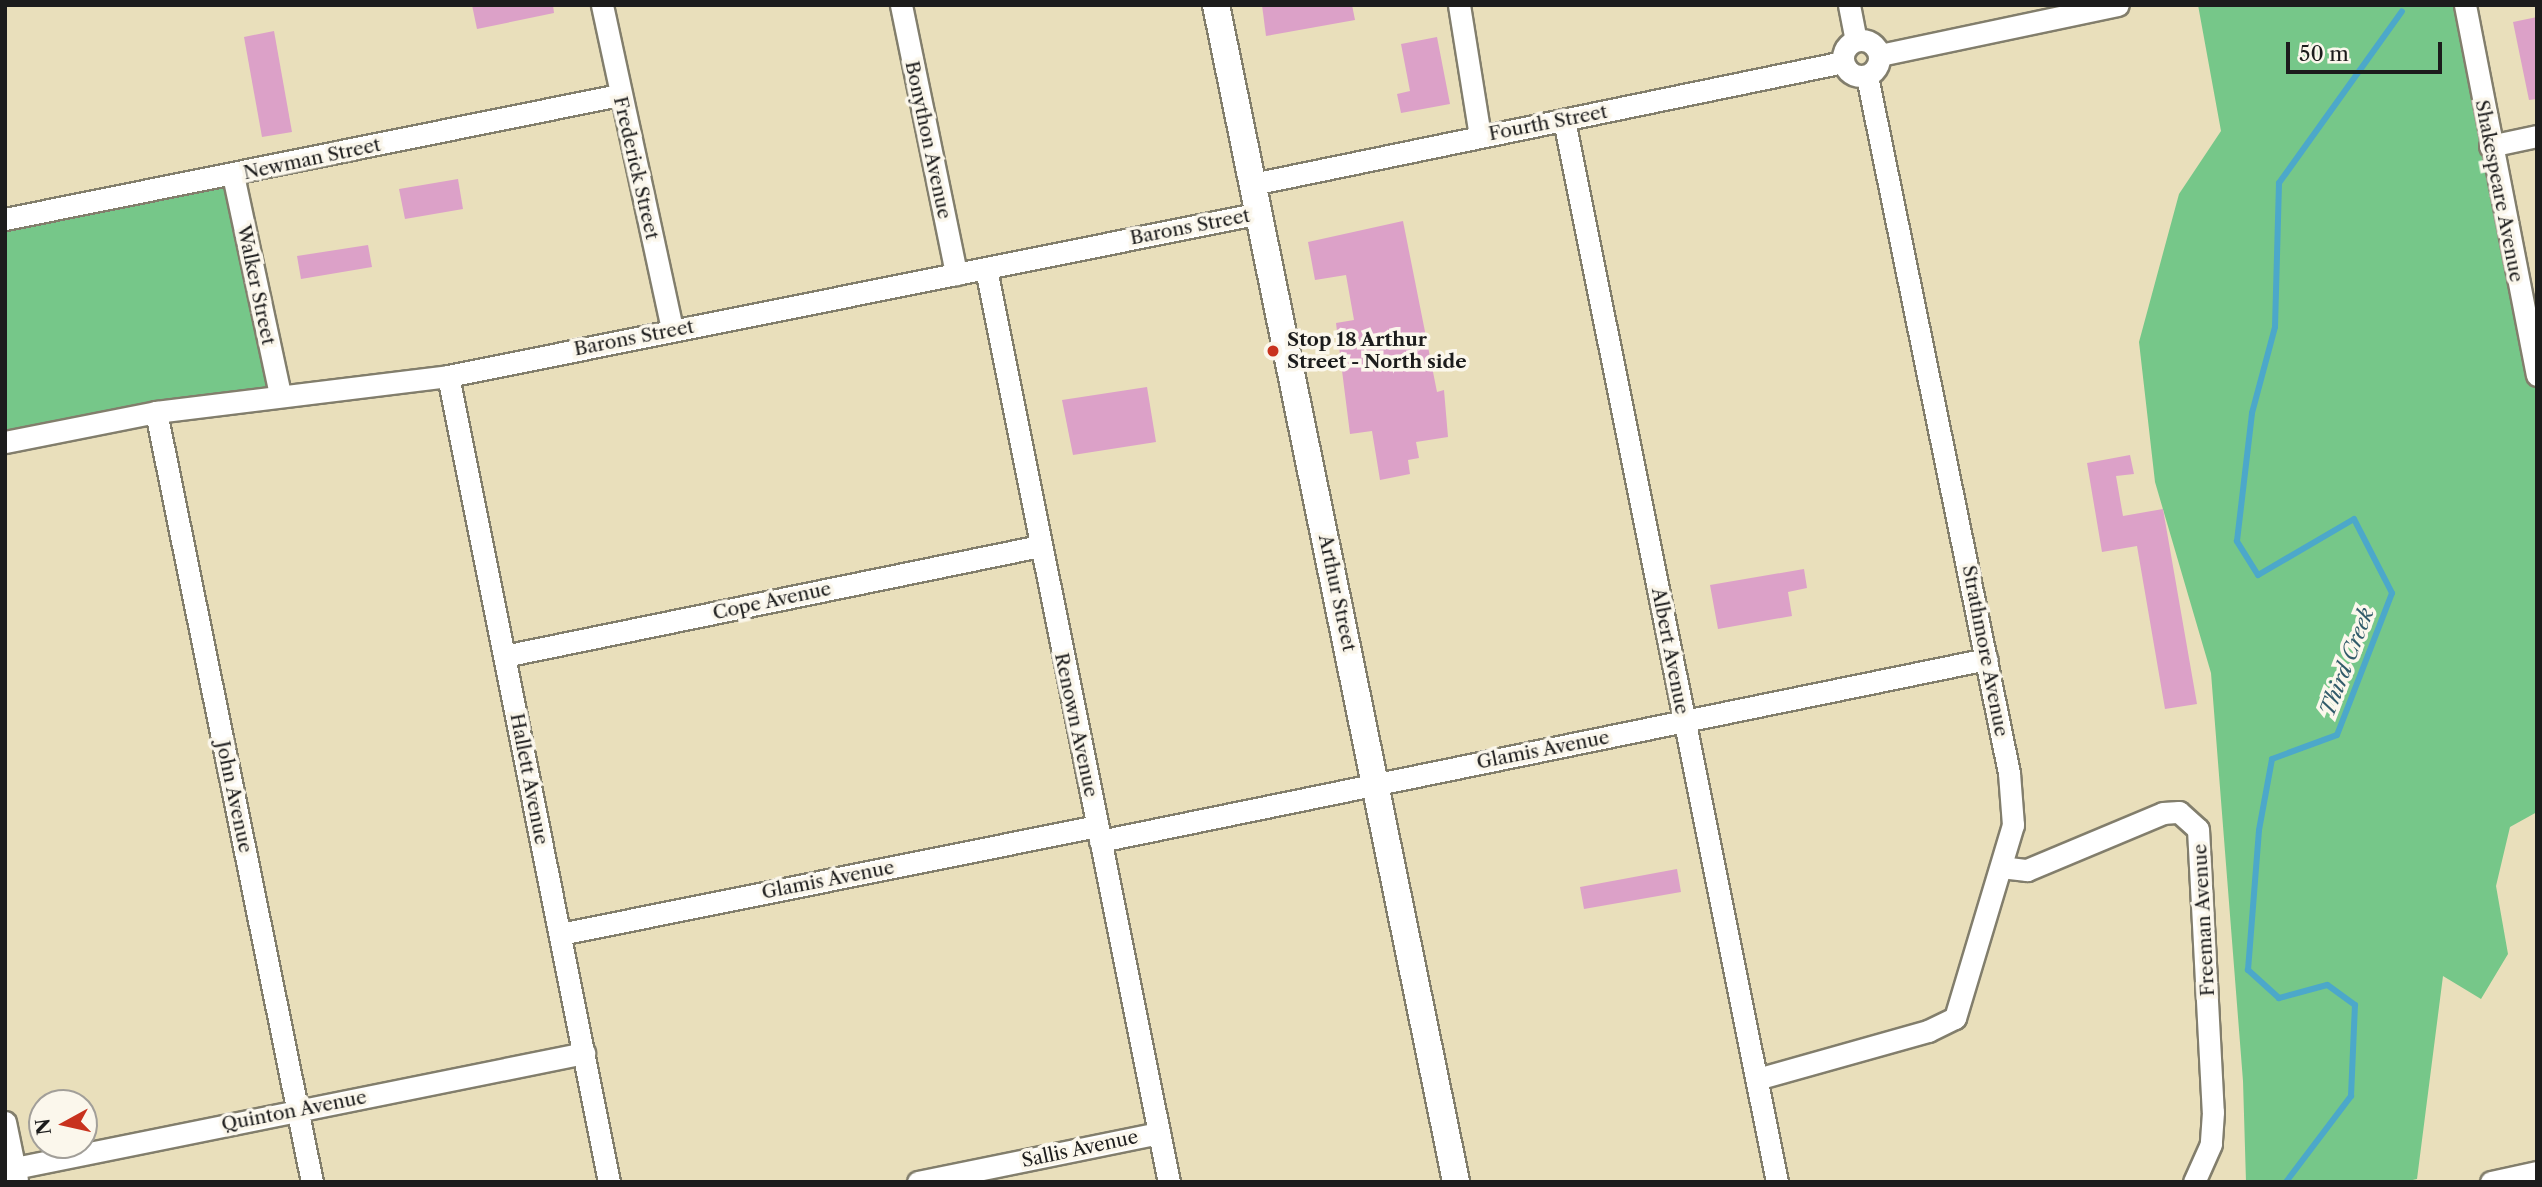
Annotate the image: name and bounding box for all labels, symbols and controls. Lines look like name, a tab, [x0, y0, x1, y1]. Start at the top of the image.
scale bar	[2290, 28, 2446, 72]
text: 50 m	[2299, 41, 2349, 66]
street label: Bonython Avenue	[900, 59, 956, 221]
street label: Frederick Street	[608, 94, 664, 242]
street label: Shakespeare Avenue	[2470, 98, 2528, 284]
street label: Fourth Street	[1487, 100, 1609, 146]
street label: Newman Street	[241, 133, 383, 185]
street label: Barons Street	[1128, 204, 1252, 250]
street label: Walker Street	[232, 223, 280, 347]
street label: Barons Street	[572, 315, 696, 361]
place label: Stop 18 Arthur Street - North side	[1287, 329, 1467, 373]
marker: Stop 18 Arthur Street - North side	[1265, 343, 1281, 359]
street label: Arthur Street	[1313, 532, 1361, 654]
street label: Strathmore Avenue	[1957, 563, 2013, 739]
street label: Cope Avenue	[710, 577, 834, 625]
street label: Albert Avenue	[1646, 585, 1694, 717]
water label: Third Creek	[2315, 604, 2379, 720]
street label: Renown Avenue	[1049, 650, 1103, 800]
street label: Hallett Avenue	[505, 711, 553, 847]
street label: Glamis Avenue	[1474, 726, 1612, 774]
street label: John Avenue	[211, 739, 257, 855]
street label: Freeman Avenue	[2189, 843, 2219, 997]
street label: Glamis Avenue	[759, 856, 897, 904]
street label: Quinton Avenue	[219, 1086, 369, 1136]
north arrow	[28, 1089, 98, 1159]
text: N	[31, 1117, 56, 1136]
street label: Sallis Avenue	[1019, 1125, 1141, 1173]

